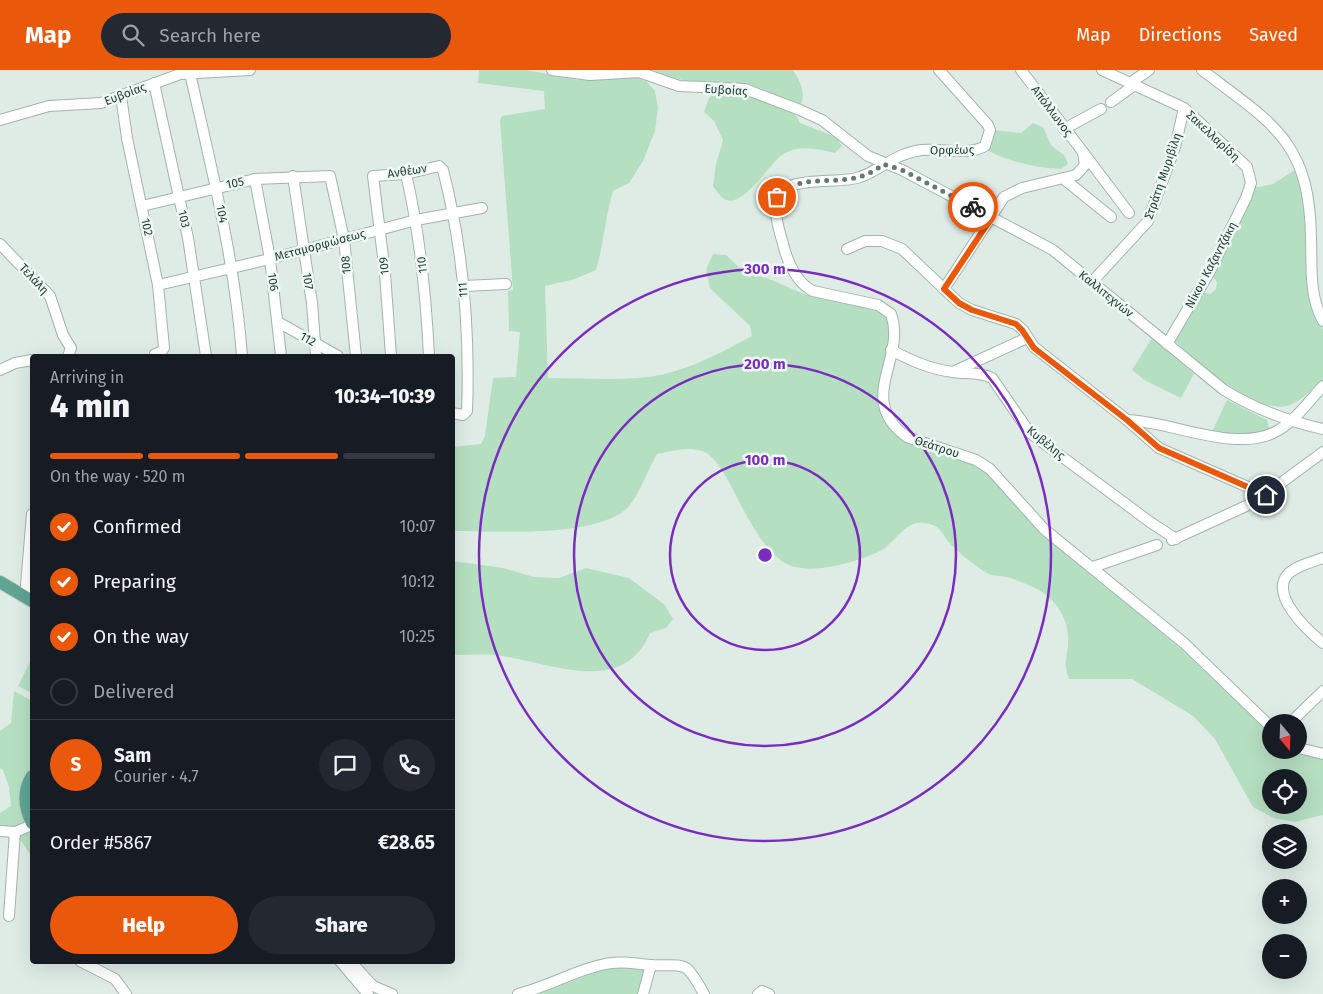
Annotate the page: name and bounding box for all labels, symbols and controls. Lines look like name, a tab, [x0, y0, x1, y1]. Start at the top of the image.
search box	[101, 13, 451, 58]
text: Map	[25, 21, 71, 49]
icon: search	[119, 21, 147, 49]
text: Search here	[159, 24, 261, 47]
text: Map	[1076, 24, 1111, 46]
text: Directions	[1139, 24, 1221, 46]
text: Saved	[1249, 24, 1298, 46]
street label: Ευβοίας	[102, 80, 148, 108]
street label: Ευβοίας	[704, 82, 748, 99]
street label: Απόλλωνος	[1028, 83, 1076, 139]
street label: Σακελλαρίδη	[1183, 108, 1243, 164]
street label: Στράτη Μυριβίλη	[1142, 131, 1184, 221]
street label: Ορφέως	[930, 143, 975, 157]
street label: Ανθέων	[386, 161, 428, 181]
street label: 105	[225, 174, 245, 192]
pin	[756, 176, 798, 218]
courier	[948, 182, 998, 232]
icon: bag	[763, 183, 791, 211]
icon: bike	[959, 193, 987, 221]
street label: 104	[213, 204, 231, 225]
street label: 103	[175, 209, 193, 229]
street label: 102	[138, 217, 156, 237]
street label: Νίκου Καζαντζάκη	[1182, 219, 1240, 311]
street label: Μεταμορφώσεως	[273, 226, 367, 264]
street label: 108	[338, 255, 354, 275]
street label: 110	[414, 255, 430, 274]
street label: 109	[376, 256, 392, 276]
text: 300 m	[743, 260, 786, 278]
street label: Τελάλη	[16, 261, 52, 297]
street label: Καλλιτεχνών	[1076, 268, 1136, 320]
street label: 106	[265, 272, 281, 292]
street label: 107	[300, 272, 316, 290]
street label: 111	[455, 282, 471, 298]
street label: 112	[297, 329, 319, 349]
text: 200 m	[744, 355, 786, 373]
text: Arriving in	[50, 368, 124, 387]
text: 10:34–10:39	[335, 385, 435, 408]
text: 4 min	[50, 387, 130, 425]
street label: Κυβέλης	[1024, 423, 1068, 463]
street label: Θεάτρου	[913, 433, 961, 461]
text: 100 m	[745, 451, 785, 469]
text: On the way · 520 m	[50, 467, 185, 486]
pin	[1245, 474, 1287, 516]
icon: home	[1252, 481, 1280, 509]
icon: check	[50, 513, 78, 541]
text: Confirmed	[93, 515, 182, 538]
text: 10:07	[400, 517, 435, 536]
centre of rings	[756, 546, 774, 564]
icon: check	[50, 568, 78, 596]
text: Preparing	[93, 570, 176, 593]
text: 10:12	[401, 572, 435, 591]
icon: check	[50, 623, 78, 651]
text: On the way	[93, 625, 189, 648]
text: 10:25	[399, 627, 435, 646]
text: Delivered	[93, 680, 175, 703]
north arrow	[1262, 714, 1308, 759]
map controls	[1262, 714, 1307, 979]
button: chat	[319, 739, 371, 791]
button: phone	[383, 739, 435, 791]
text: Sam	[114, 744, 151, 767]
text: S	[71, 753, 81, 776]
text: Courier · 4.7	[114, 767, 199, 786]
button: locate	[1262, 769, 1307, 814]
button: layers	[1262, 824, 1307, 869]
text: Order #5867	[50, 831, 152, 854]
text: €28.65	[378, 831, 435, 854]
button: +	[1262, 879, 1307, 924]
button: Help	[50, 896, 238, 954]
button: Share	[248, 896, 435, 954]
button: −	[1262, 934, 1307, 979]

